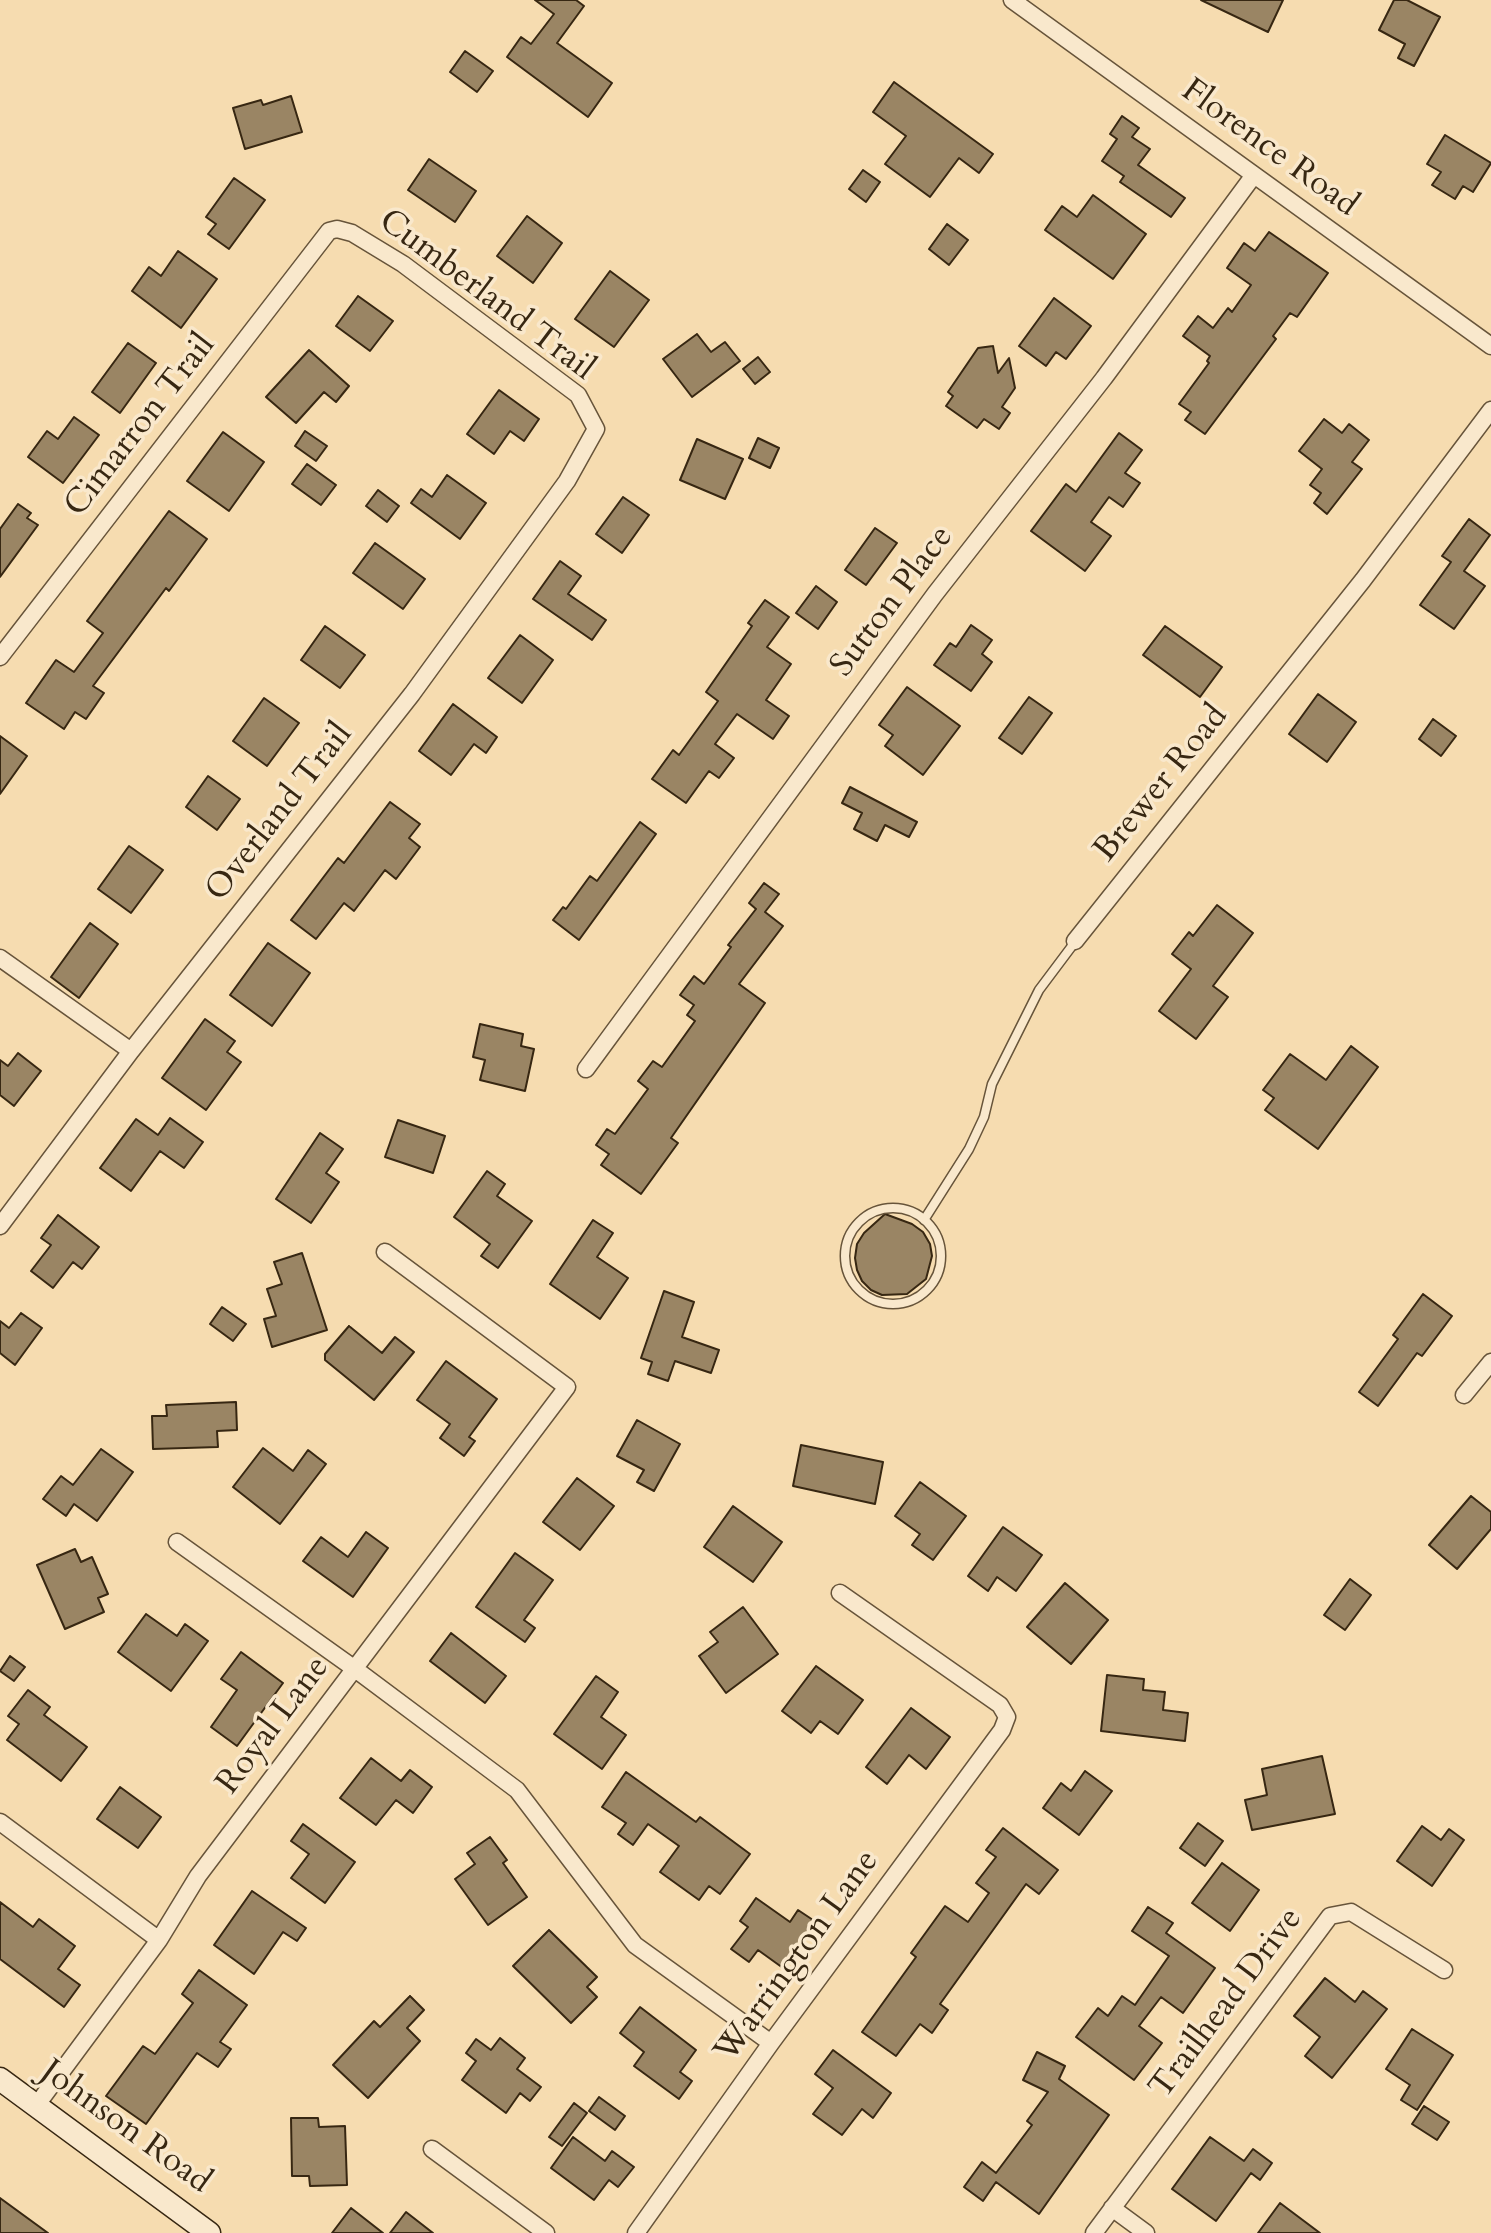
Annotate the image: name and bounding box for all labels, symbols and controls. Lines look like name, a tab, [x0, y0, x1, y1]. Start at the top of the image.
street label: Florence Road	[1173, 71, 1365, 227]
street label: Cumberland Trail	[370, 202, 602, 390]
street label: Cimarron Trail	[57, 326, 225, 526]
street label: Sutton Place	[823, 518, 963, 686]
street label: Brewer Road	[1086, 697, 1238, 871]
street label: Overland Trail	[198, 716, 362, 910]
street label: Royal Lane	[209, 1649, 339, 1803]
street label: Warrington Lane	[707, 1843, 889, 2071]
street label: Trailhead Drive	[1142, 1900, 1312, 2108]
street label: Johnson Road	[32, 2052, 218, 2204]

